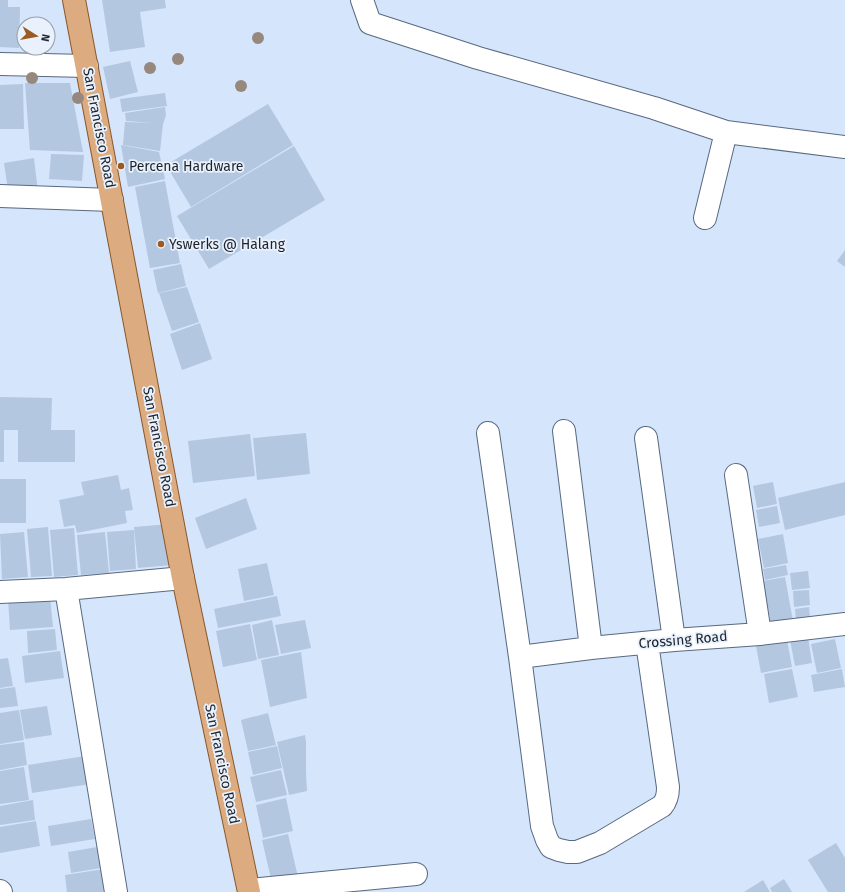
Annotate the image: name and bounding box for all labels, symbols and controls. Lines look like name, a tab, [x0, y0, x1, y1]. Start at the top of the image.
north arrow	[16, 16, 56, 56]
text: N	[38, 33, 52, 43]
street label: San Francisco Road	[79, 66, 119, 190]
place label: Percena Hardware	[129, 158, 244, 175]
marker: Percena Hardware	[116, 161, 126, 171]
place label: Yswerks @ Halang	[169, 236, 286, 253]
marker: Yswerks @ Halang	[156, 239, 166, 249]
street label: San Francisco Road	[139, 385, 179, 509]
street label: Crossing Road	[638, 628, 728, 652]
street label: San Francisco Road	[201, 703, 243, 825]

